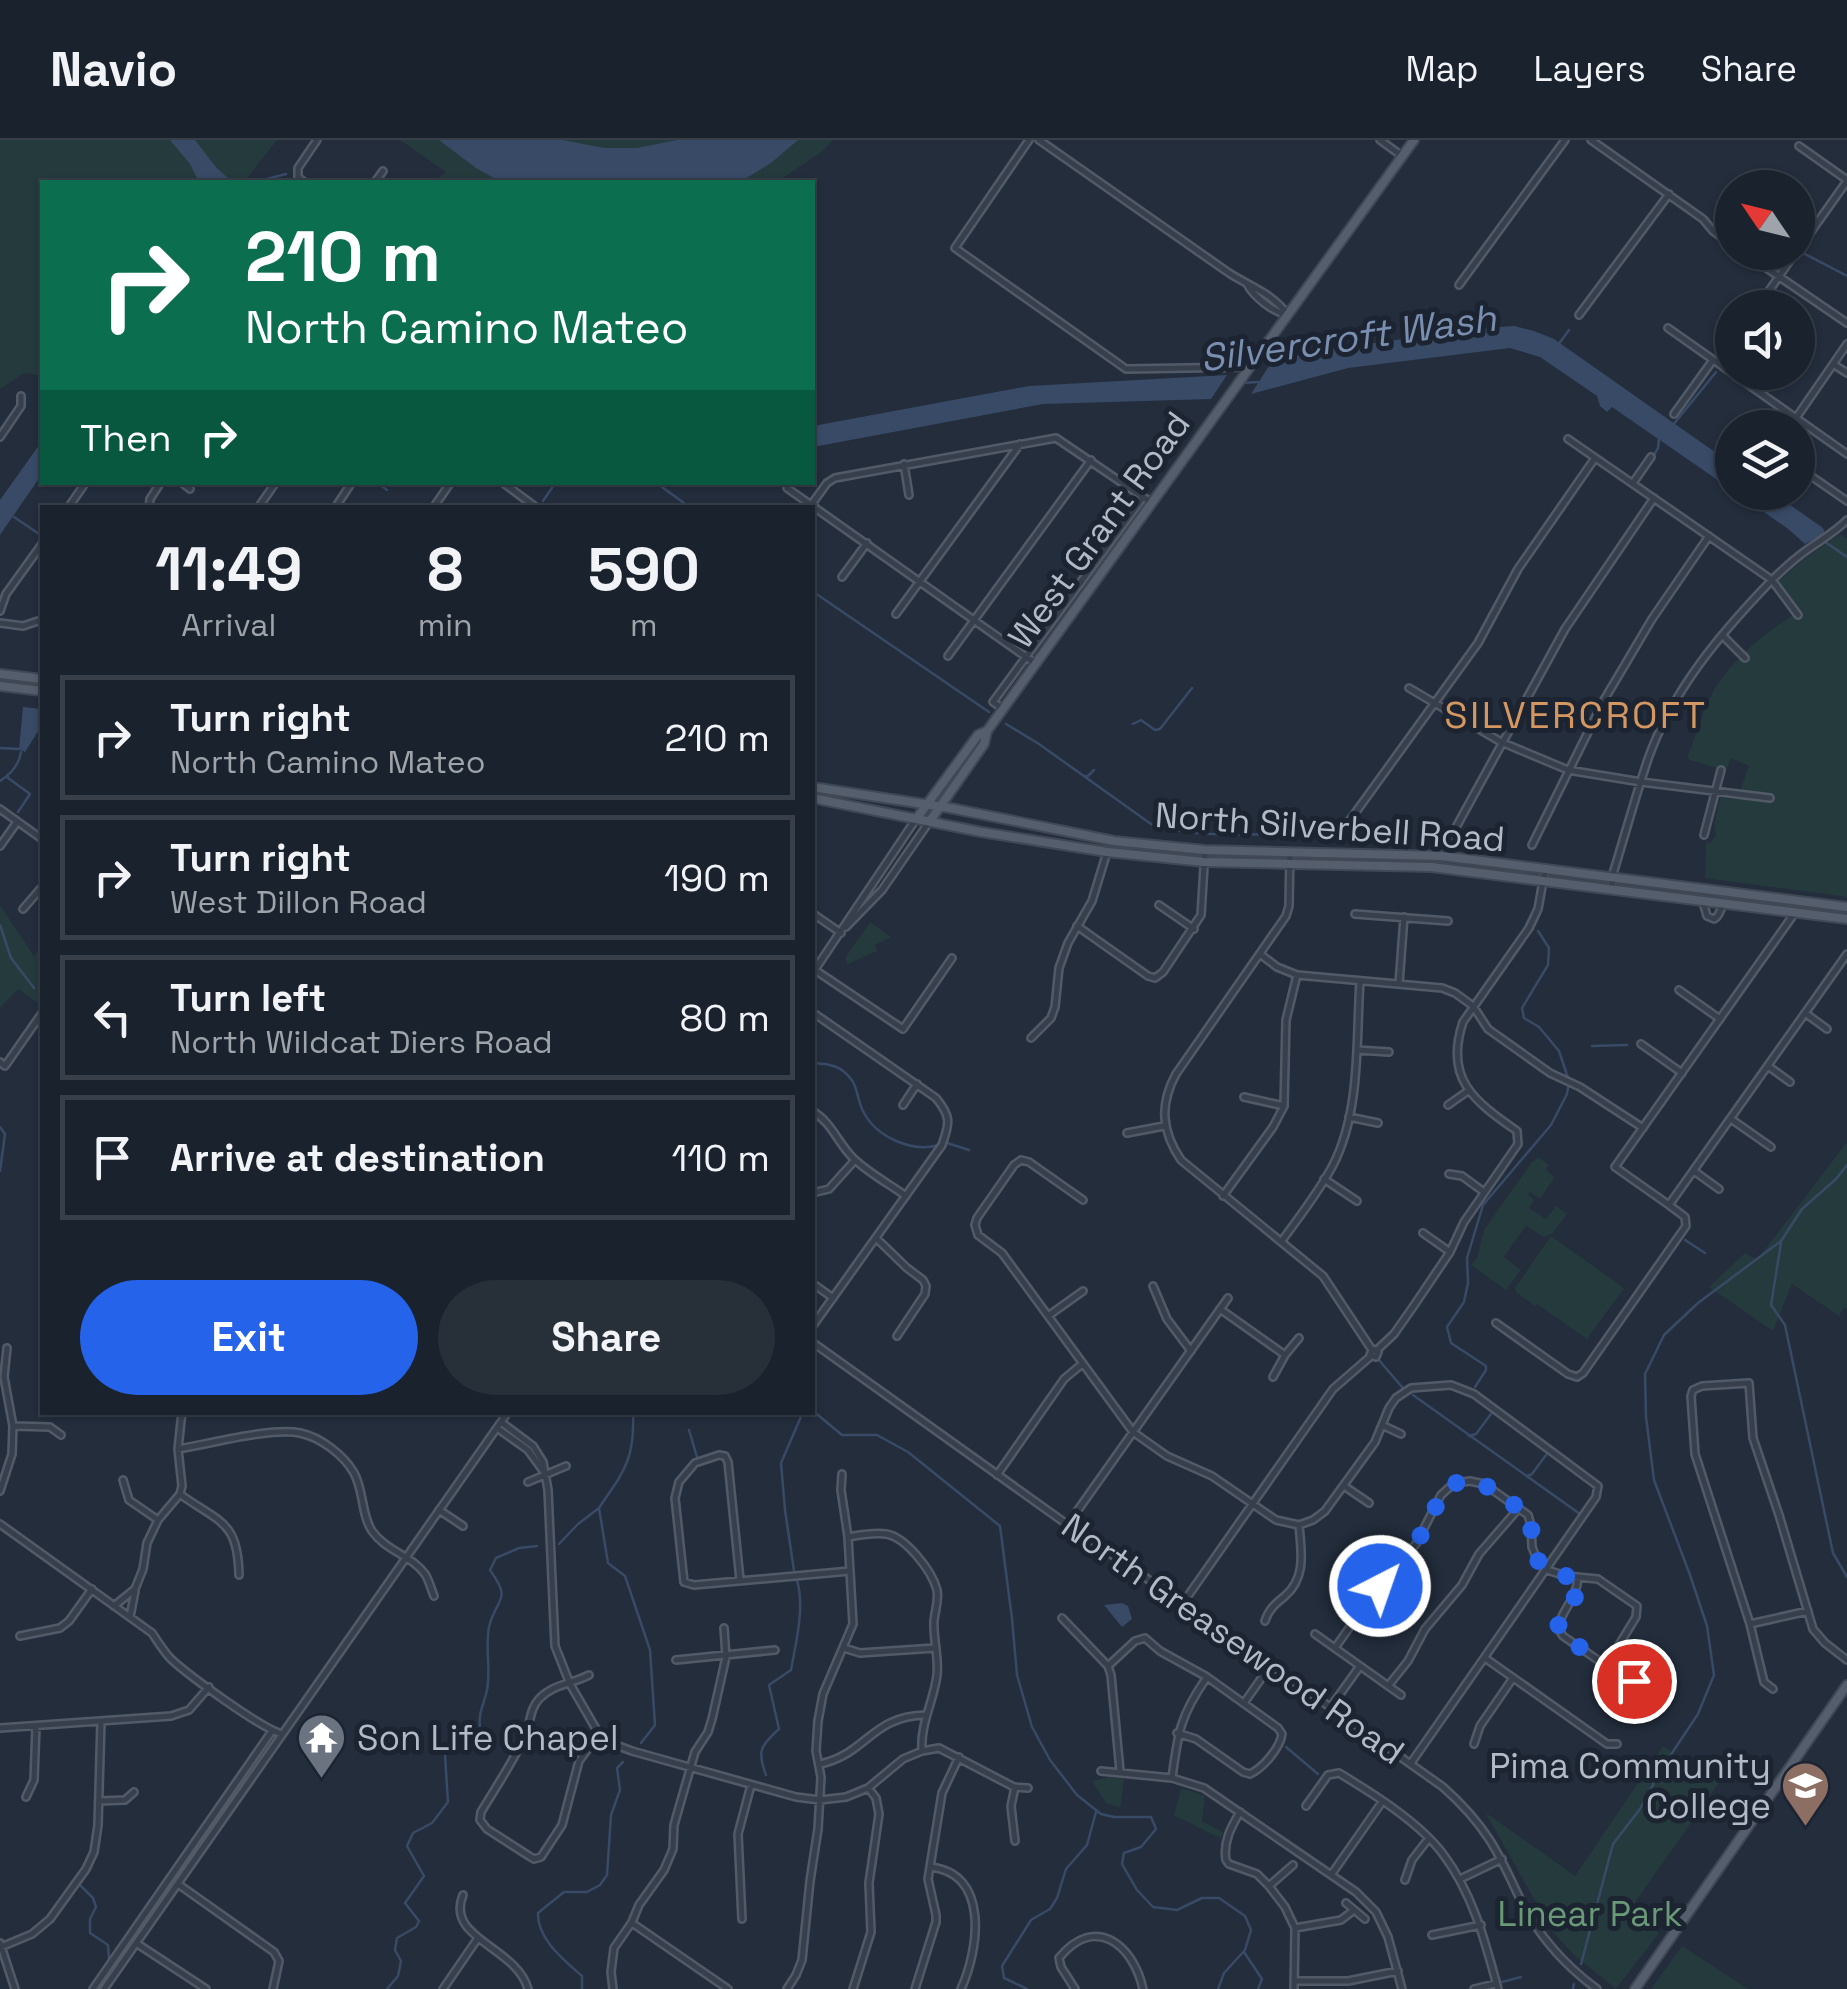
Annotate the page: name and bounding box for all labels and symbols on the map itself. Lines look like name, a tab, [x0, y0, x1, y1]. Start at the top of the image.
north arrow	[1715, 170, 1815, 270]
water label: Silvercroft Wash	[1197, 293, 1500, 382]
street label: West Grant Road	[998, 403, 1200, 657]
district label: SILVERCROFT	[1444, 691, 1708, 739]
street label: North Silverbell Road	[1154, 793, 1506, 861]
street label: North Greasewood Road	[1053, 1504, 1413, 1774]
position arrow	[1328, 1534, 1432, 1638]
pin	[1592, 1639, 1677, 1724]
temple icon: Son Life Chapel	[296, 1712, 348, 1780]
place label: Son Life Chapel	[357, 1716, 618, 1760]
place label: Pima Community College	[1489, 1744, 1771, 1828]
school or university icon: Pima Community College	[1780, 1760, 1832, 1828]
park label: Linear Park	[1498, 1892, 1683, 1936]

